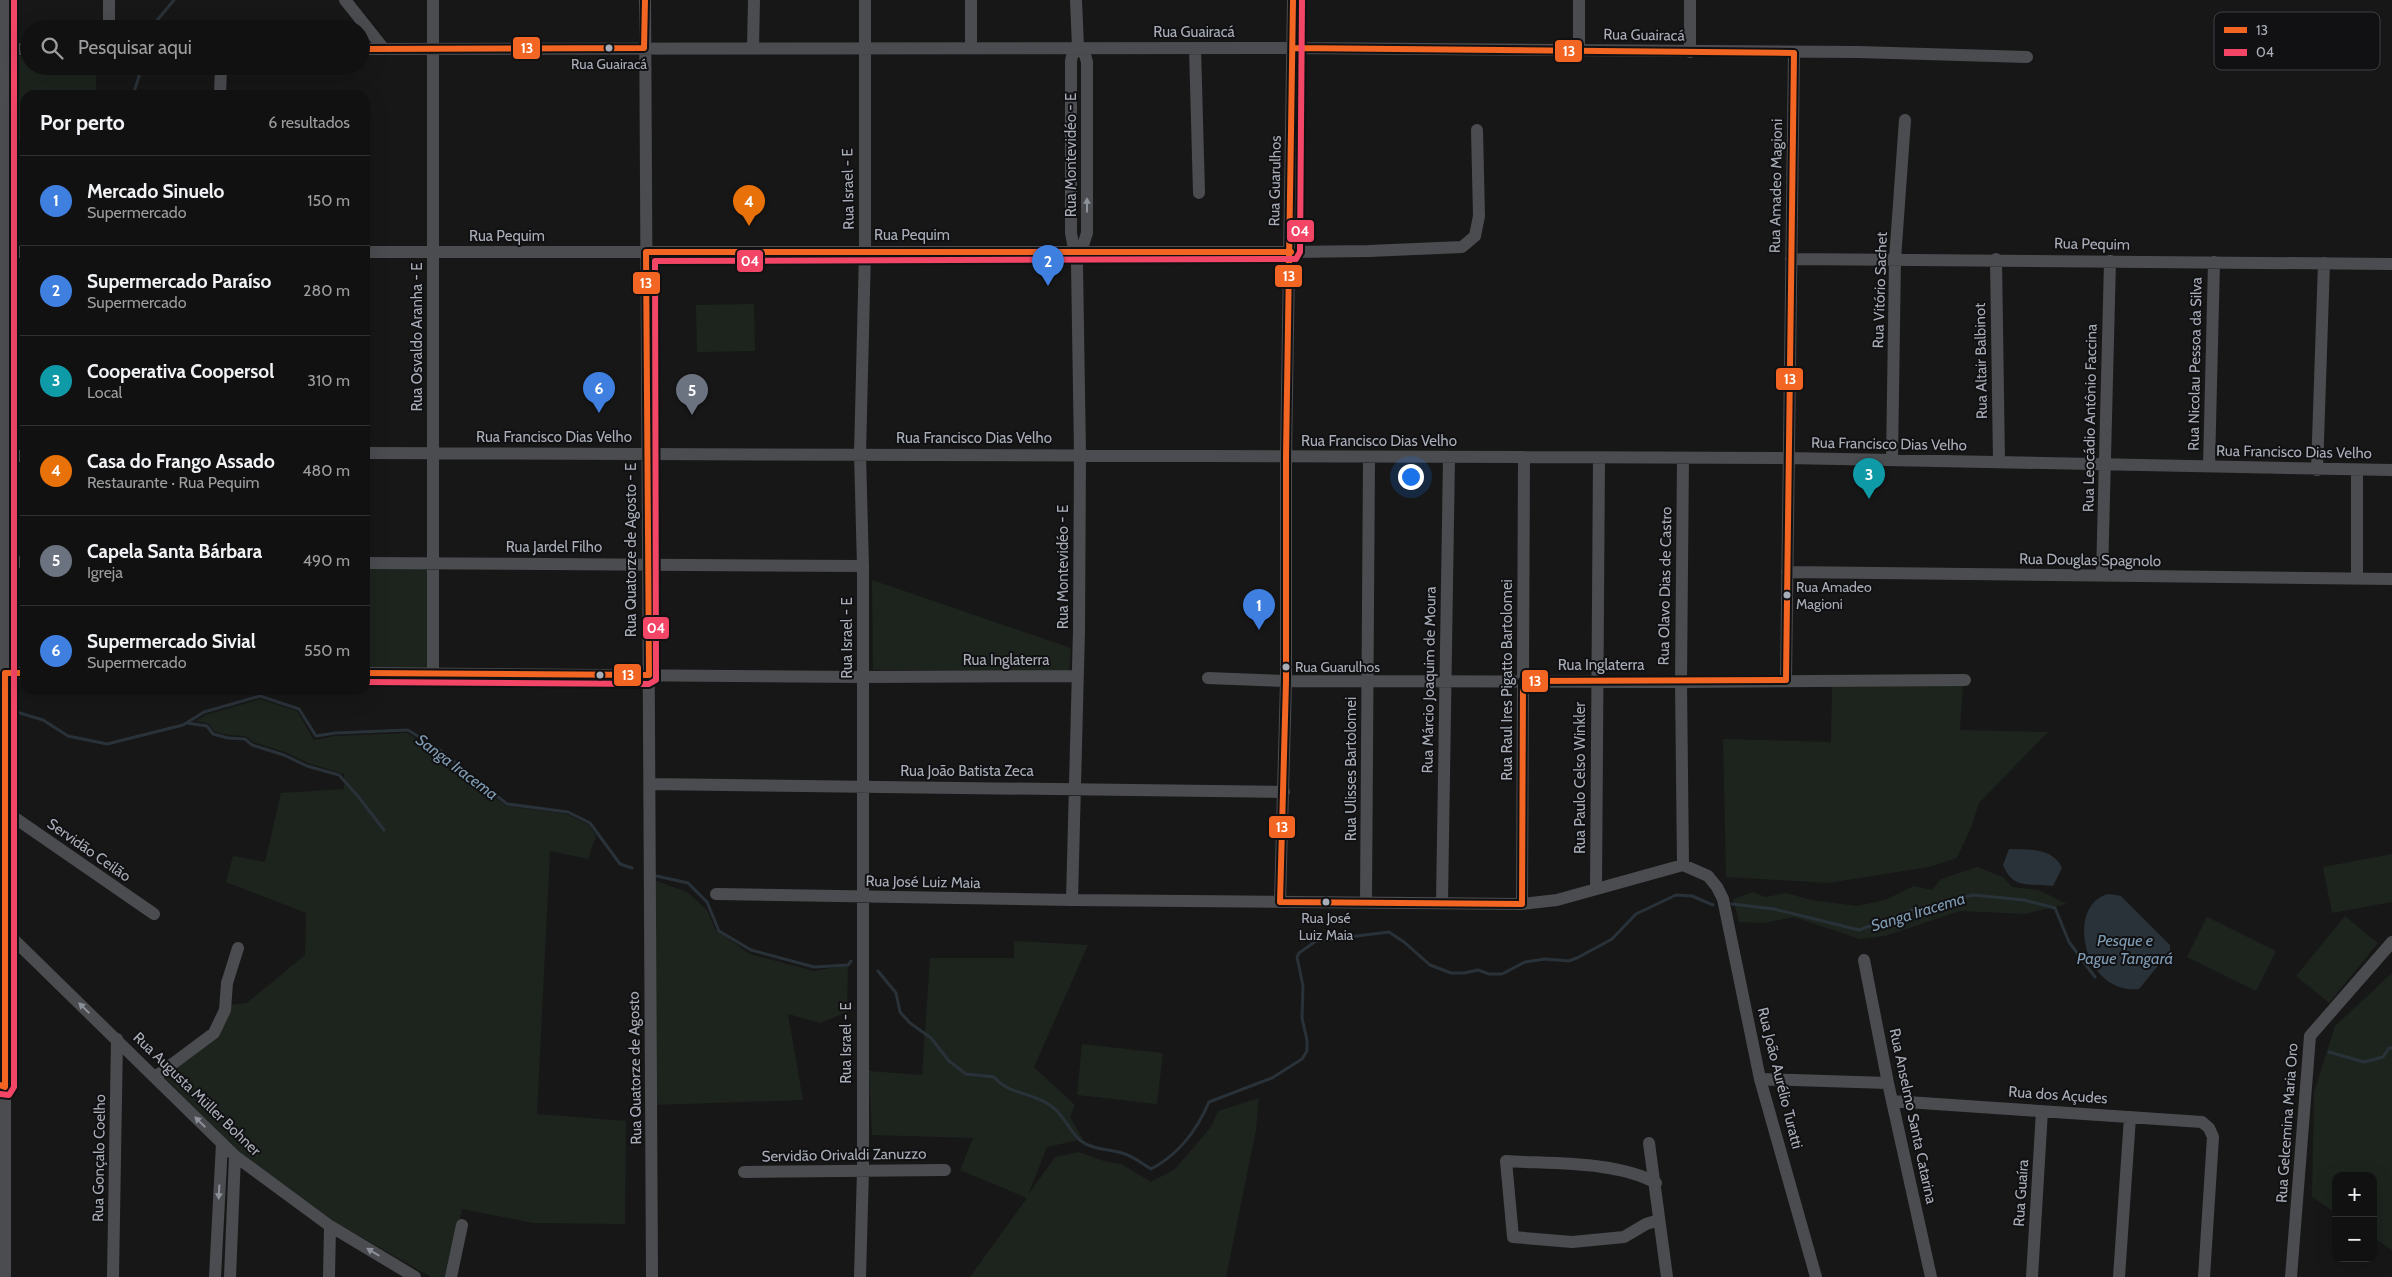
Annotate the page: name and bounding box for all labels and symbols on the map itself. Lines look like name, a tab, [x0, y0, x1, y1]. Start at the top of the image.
legend	[2214, 12, 2380, 70]
text: 13	[2256, 21, 2268, 39]
street label: Rua Guairacá	[1153, 23, 1235, 41]
street label: Rua Guairacá	[1603, 25, 1686, 45]
line badge: 13	[512, 36, 541, 60]
text: 13	[521, 39, 533, 57]
line badge: 13	[1554, 39, 1583, 63]
text: 13	[1563, 42, 1575, 60]
marker: Rua Guairacá	[604, 43, 614, 53]
text: 04	[2256, 43, 2274, 61]
place label: Rua Guairacá	[571, 55, 647, 73]
street label: Rua Montevidéo - E	[1062, 93, 1080, 217]
street label: Rua Amadeo Magioni	[1766, 119, 1786, 253]
street label: Rua Guarulhos	[1265, 135, 1285, 227]
street label: Rua Israel - E	[838, 148, 858, 230]
pin: 4	[733, 185, 765, 226]
one-way arrow	[1083, 196, 1091, 212]
line badge: 04	[1286, 219, 1315, 243]
text: 04	[1291, 222, 1309, 240]
street label: Rua Pequim	[874, 226, 950, 244]
street label: Rua Pequim	[469, 227, 545, 245]
street label: Rua Vitório Sachet	[1869, 231, 1891, 349]
street label: Rua Pequim	[2054, 234, 2130, 254]
pin: 2	[1032, 245, 1064, 286]
line badge: 04	[736, 249, 764, 273]
text: 04	[741, 252, 759, 270]
street label: Rua Osvaldo Aranha - E	[408, 262, 426, 412]
line badge: 13	[1274, 264, 1303, 288]
text: 13	[1283, 267, 1295, 285]
line badge: 13	[632, 271, 661, 295]
text: 13	[640, 274, 652, 292]
street label: Rua Nicolau Pessoa da Silva	[2184, 276, 2206, 451]
street label: Rua Altair Balbinot	[1971, 303, 1991, 419]
street label: Rua Leocádio Antônio Faccina	[2079, 323, 2101, 512]
line badge: 13	[1775, 367, 1804, 391]
text: 13	[1784, 370, 1796, 388]
pin: 6	[583, 372, 615, 413]
pin: 5	[676, 374, 708, 415]
street label: Rua Francisco Dias Velho	[476, 428, 632, 446]
street label: Rua Francisco Dias Velho	[896, 429, 1052, 447]
street label: Rua Francisco Dias Velho	[1301, 432, 1457, 450]
street label: Rua Francisco Dias Velho	[1811, 434, 1967, 454]
street label: Rua Francisco Dias Velho	[2216, 442, 2372, 462]
pin: 3	[1853, 458, 1885, 499]
street label: Rua Quatorze de Agosto - E	[622, 463, 640, 637]
your location	[1398, 464, 1424, 490]
street label: Rua Montevidéo - E	[1054, 505, 1072, 629]
street label: Rua Olavo Dias de Castro	[1655, 506, 1675, 666]
street label: Rua Jardel Filho	[506, 538, 602, 556]
street label: Rua Douglas Spagnolo	[2019, 550, 2161, 570]
place label: Rua Amadeo Magioni	[1796, 578, 1872, 613]
street label: Rua Raul Ires Pigatto Bartolomei	[1498, 579, 1516, 781]
street label: Rua Márcio Joaquim de Moura	[1418, 586, 1440, 774]
pin: 1	[1243, 589, 1275, 630]
marker: Rua Amadeo Magioni	[1782, 590, 1792, 600]
street label: Rua Israel - E	[838, 597, 856, 679]
line badge: 04	[642, 616, 670, 640]
text: 04	[647, 619, 665, 637]
street label: Rua Inglaterra	[963, 651, 1050, 669]
street label: Rua Inglaterra	[1558, 656, 1645, 674]
place label: Rua Guarulhos	[1295, 658, 1380, 676]
marker: Rua Guarulhos	[1281, 662, 1291, 672]
line badge: 13	[613, 663, 642, 687]
text: 13	[622, 666, 634, 684]
line badge: 13	[1521, 669, 1549, 693]
unlabelled marker	[595, 670, 605, 680]
text: 13	[1529, 672, 1541, 690]
street label: Rua Ulisses Bartolomei	[1342, 697, 1360, 841]
street label: Rua Paulo Celso Winkler	[1571, 702, 1589, 854]
water label: Sanga Iracema	[412, 730, 502, 804]
street label: Rua João Batista Zeca	[900, 762, 1035, 780]
street label: Servidão Ceilão	[44, 815, 134, 885]
line badge: 13	[1268, 815, 1296, 839]
text: 13	[1276, 818, 1288, 836]
street label: Rua José Luiz Maia	[865, 872, 981, 892]
water label: Sanga Iracema	[1869, 889, 1967, 935]
marker: Rua José Luiz Maia	[1321, 897, 1331, 907]
place label: Rua José Luiz Maia	[1299, 909, 1354, 944]
water label: Pesque e Pague Tangará	[2077, 931, 2173, 968]
street label: Rua Quatorze de Agosto	[625, 991, 645, 1145]
one-way arrow	[79, 1002, 91, 1014]
street label: Rua Israel - E	[837, 1002, 855, 1084]
street label: Rua João Aurélio Turatti	[1754, 1005, 1806, 1151]
street label: Rua Anselmo Santa Catarina	[1886, 1027, 1941, 1206]
street label: Rua Augusta Müller Bohner	[130, 1028, 265, 1160]
street label: Rua Gelcemina Maria Oro	[2272, 1042, 2302, 1204]
street label: Rua dos Açudes	[2008, 1083, 2108, 1107]
street label: Rua Gonçalo Coelho	[89, 1094, 109, 1222]
one-way arrow	[195, 1116, 207, 1128]
street label: Servidão Orivaldi Zanuzzo	[761, 1145, 927, 1165]
street label: Rua Guaíra	[2010, 1158, 2032, 1227]
one-way arrow	[215, 1184, 223, 1200]
one-way arrow	[367, 1248, 380, 1257]

